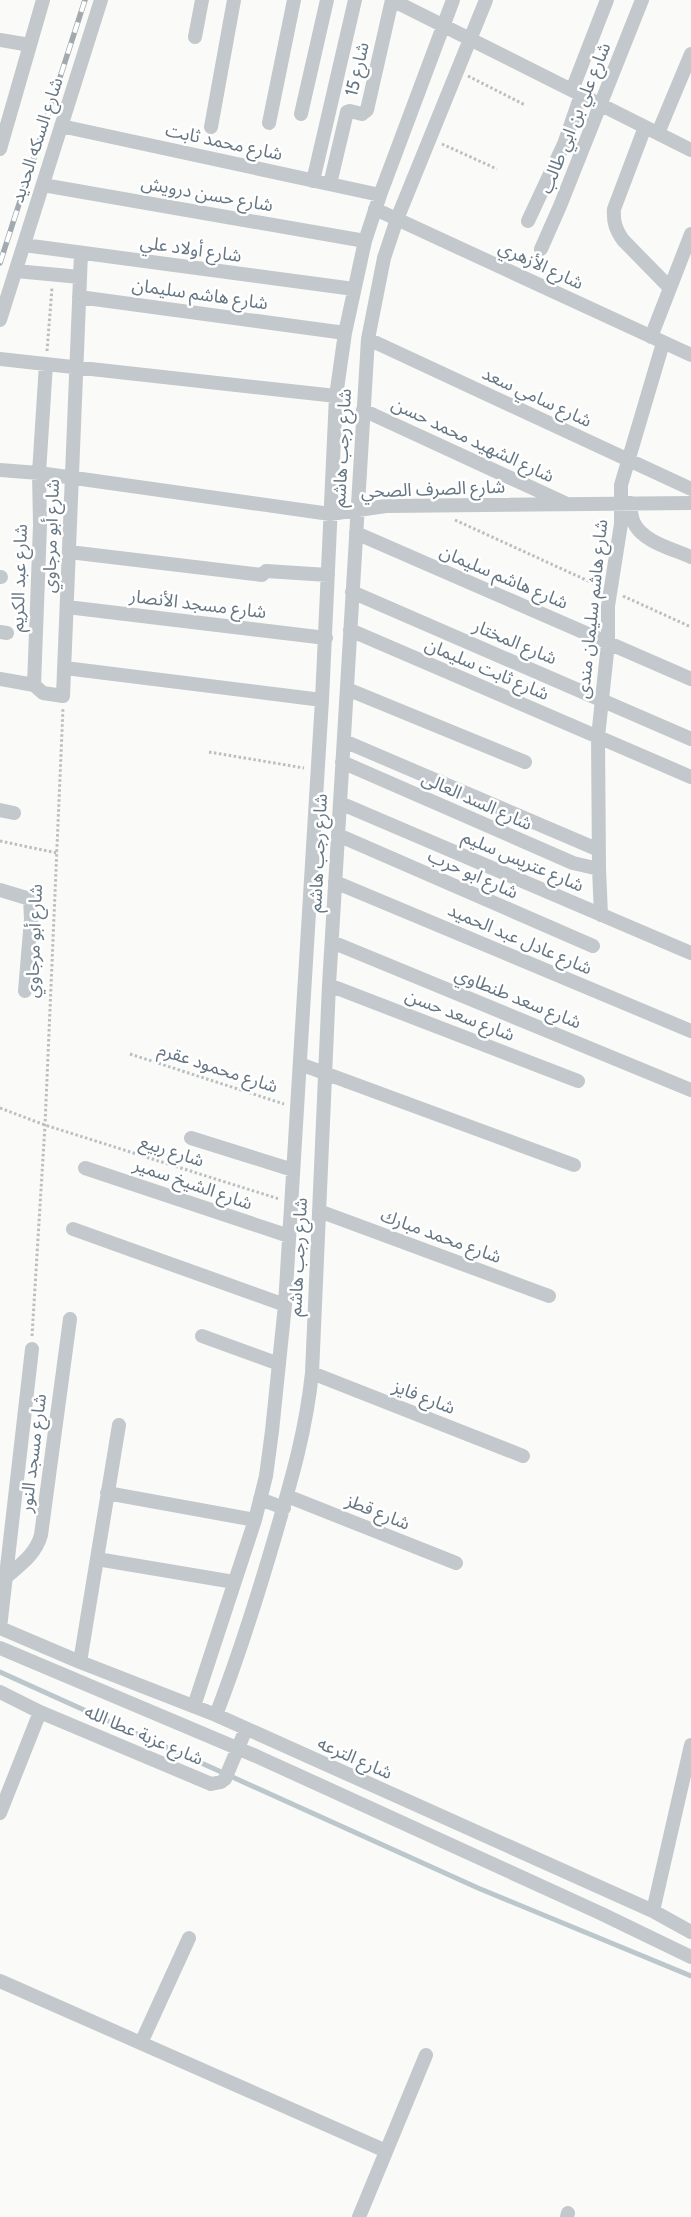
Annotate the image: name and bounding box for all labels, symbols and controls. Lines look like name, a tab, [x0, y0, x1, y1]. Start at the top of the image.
street label: شارع علي بن ابي طالب	[535, 39, 618, 198]
street label: شارع 15	[340, 40, 377, 99]
street label: شارع السكه الحديد	[6, 75, 70, 206]
street label: شارع محمد ثابت	[163, 119, 285, 168]
street label: شارع حسن درويش	[139, 172, 275, 219]
street label: شارع أولاد علي	[138, 231, 243, 270]
street label: شارع الأزهري	[494, 236, 587, 297]
street label: شارع هاشم سليمان	[130, 274, 269, 317]
street label: شارع سامي سعد	[477, 362, 595, 435]
street label: شارع رجب هاشم	[328, 388, 359, 508]
street label: شارع الشهيد محمد حسن	[387, 393, 558, 490]
street label: شارع الصرف الصحي	[361, 475, 506, 506]
street label: شارع أبو مرجاوي	[38, 479, 67, 594]
street label: شارع هاشم سليمان مندى	[572, 518, 615, 700]
street label: شارع عبد الكريم	[6, 524, 35, 633]
street label: شارع هاشم سليمان	[435, 540, 571, 617]
street label: شارع مسجد الأنصار	[127, 585, 268, 626]
street label: شارع المختار	[468, 614, 560, 672]
street label: شارع ثابت سليمان	[421, 633, 552, 708]
street label: شارع السد العالى	[417, 767, 536, 838]
street label: شارع رجب هاشم	[304, 793, 335, 913]
street label: شارع عتريس سليم	[458, 825, 587, 899]
street label: شارع ابو حرب	[423, 844, 522, 906]
street label: شارع أبو مرجاوي	[21, 884, 50, 999]
street label: شارع عادل عبد الحميد	[443, 899, 595, 982]
street label: شارع سعد طنطاوي	[450, 963, 584, 1036]
street label: شارع سعد حسن	[401, 984, 518, 1049]
street label: شارع محمود عقرم	[154, 1038, 281, 1101]
street label: شارع ربيع	[136, 1130, 207, 1175]
street label: شارع الشيخ سمير	[129, 1153, 255, 1217]
street label: شارع رجب هاشم	[284, 1197, 315, 1317]
street label: شارع محمد مبارك	[377, 1204, 504, 1271]
street label: شارع فايز	[388, 1375, 458, 1422]
street label: شارع مسجد النور	[15, 1392, 54, 1515]
street label: شارع قطز	[341, 1489, 413, 1538]
street label: شارع عزبة عطا الله	[80, 1700, 207, 1773]
street label: شارع الترعه	[313, 1732, 396, 1787]

